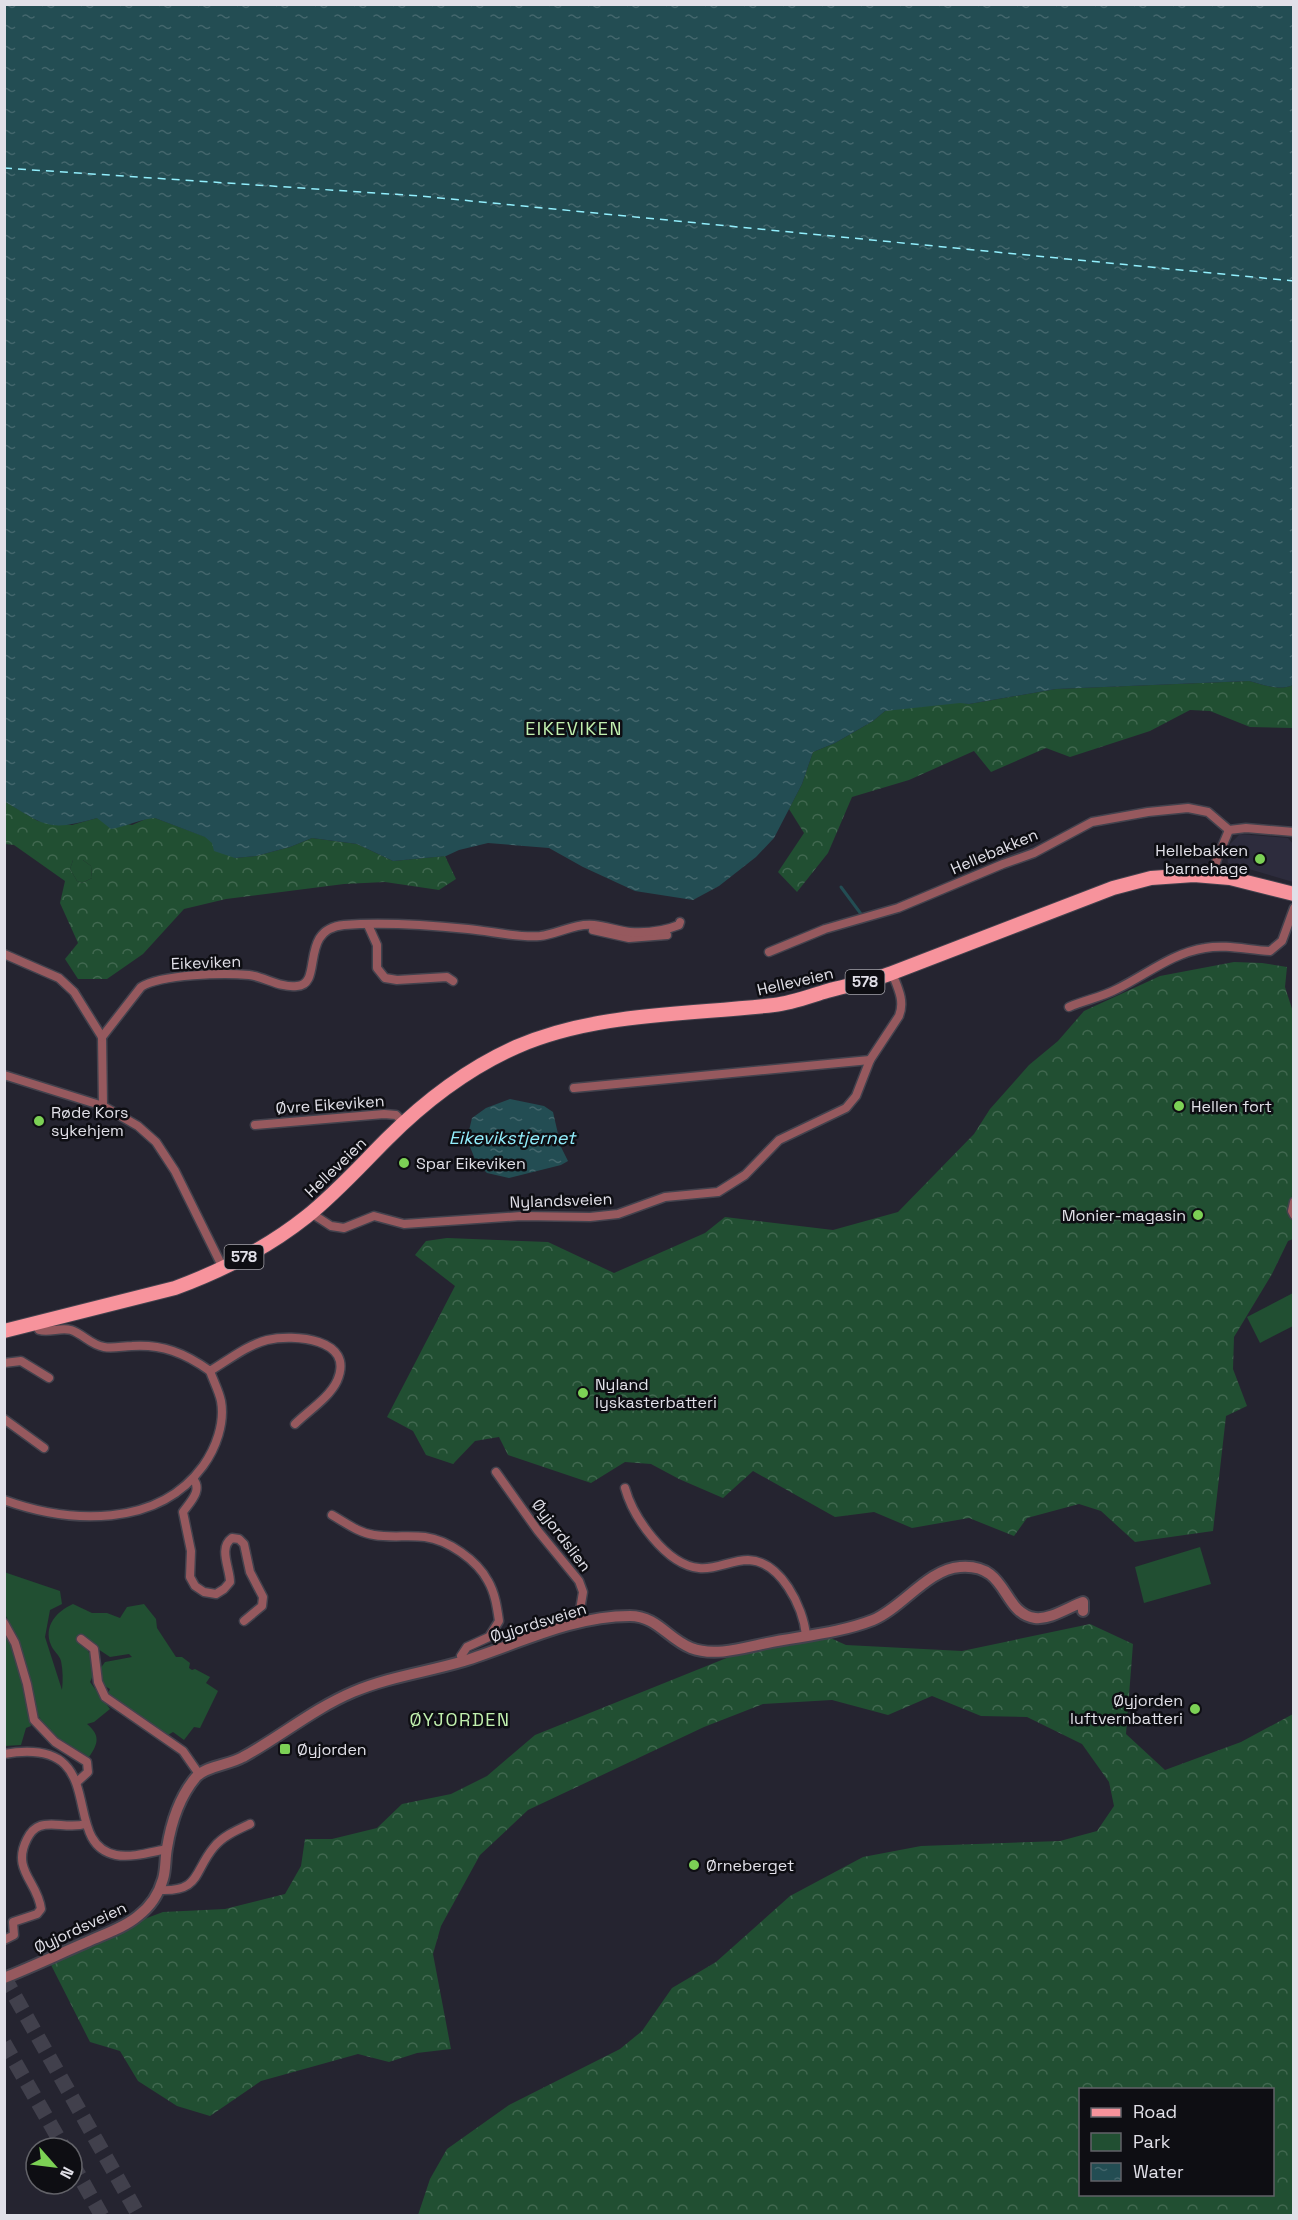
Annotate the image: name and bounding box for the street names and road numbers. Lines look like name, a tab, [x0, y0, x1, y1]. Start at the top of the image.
street label: Hellebakken	[947, 824, 1041, 879]
street label: Eikeviken	[171, 951, 242, 974]
street label: Helleveien	[755, 962, 835, 1000]
road number: 578	[846, 970, 884, 994]
street label: Øvre Eikeviken	[275, 1090, 385, 1119]
street label: Helleveien	[300, 1133, 371, 1202]
street label: Nylandsveien	[509, 1188, 613, 1213]
road number: 578	[224, 1245, 264, 1269]
street label: Øyjordslien	[527, 1495, 596, 1576]
street label: Øyjordsveien	[488, 1598, 589, 1647]
street label: Øyjordsveien	[31, 1897, 130, 1958]

